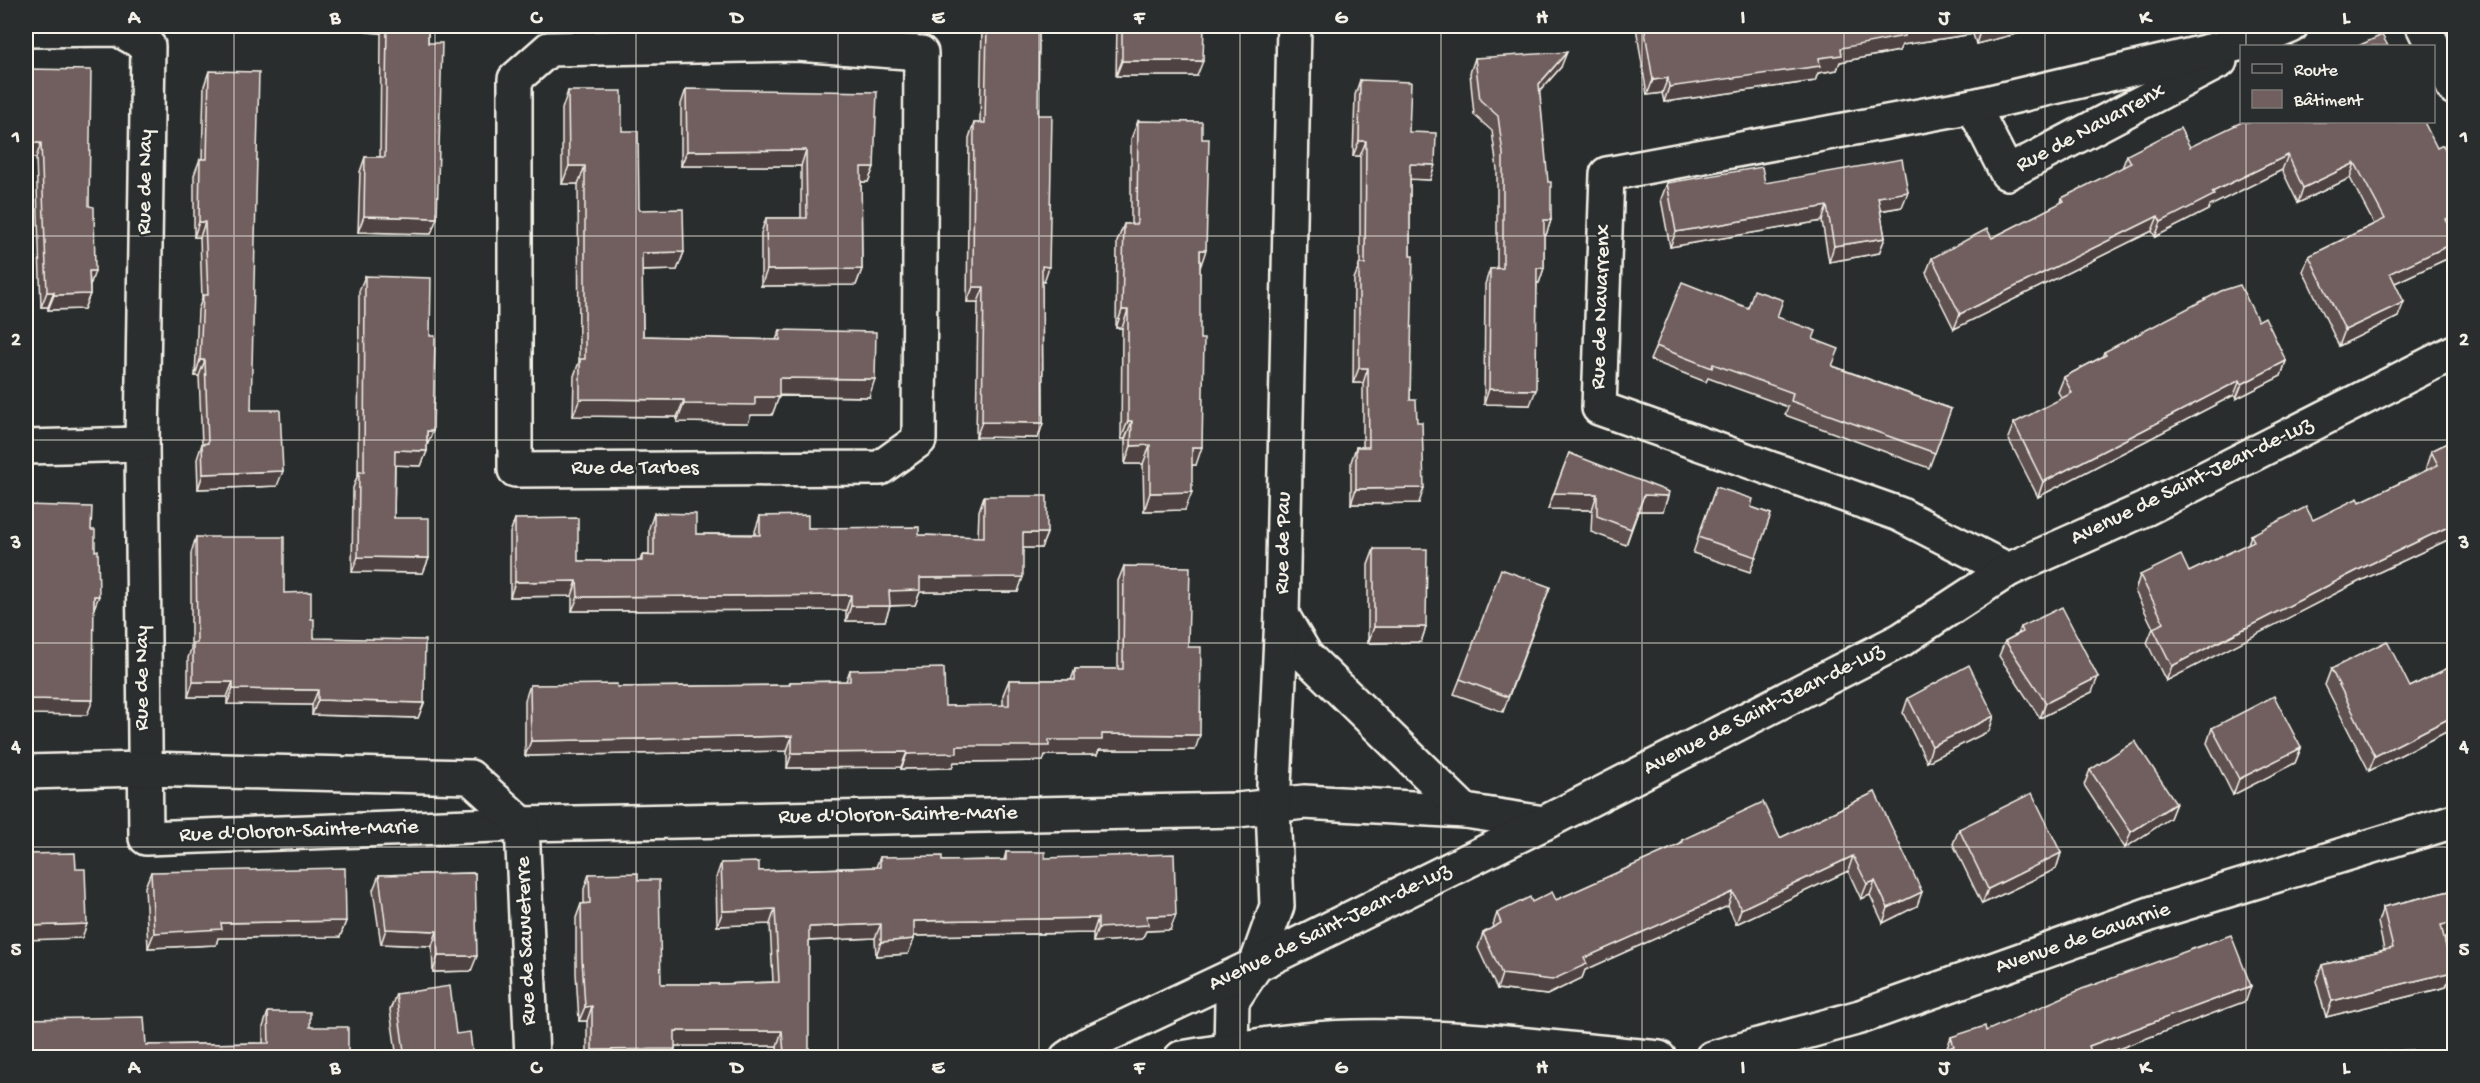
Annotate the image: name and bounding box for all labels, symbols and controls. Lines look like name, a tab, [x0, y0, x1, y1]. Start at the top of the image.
text: A	[127, 8, 142, 31]
text: B	[329, 8, 341, 31]
text: C	[530, 8, 544, 31]
text: D	[728, 8, 744, 31]
text: E	[932, 8, 946, 31]
text: F	[1133, 8, 1146, 31]
text: G	[1335, 8, 1349, 31]
text: H	[1536, 8, 1548, 31]
text: I	[1741, 8, 1746, 31]
text: J	[1938, 8, 1951, 31]
text: K	[2138, 8, 2153, 31]
text: L	[2342, 8, 2351, 31]
legend	[2240, 45, 2435, 123]
text: Route	[2294, 61, 2339, 82]
street label: Rue de Navarrenx	[2012, 79, 2170, 179]
text: Bâtiment	[2293, 91, 2364, 112]
text: 1	[11, 127, 20, 150]
text: 1	[2459, 127, 2468, 150]
street label: Rue de Nay	[132, 129, 160, 235]
street label: Rue de Navarrenx	[1586, 224, 1618, 390]
text: 2	[11, 330, 21, 353]
text: 2	[2459, 330, 2469, 353]
street label: Avenue de Saint-Jean-de-Luz	[2067, 411, 2318, 552]
street label: Rue de Tarbes	[571, 456, 700, 482]
street label: Rue de Pau	[1270, 492, 1298, 594]
text: 3	[10, 533, 21, 556]
text: 3	[2458, 533, 2469, 556]
street label: Rue de Nay	[130, 625, 156, 731]
street label: Avenue de Saint-Jean-de-Luz	[1640, 637, 1890, 782]
text: 4	[10, 737, 21, 760]
text: 4	[2458, 737, 2469, 760]
street label: Rue d'Oloron-Sainte-Marie	[778, 801, 1018, 831]
street label: Rue d'Oloron-Sainte-Marie	[179, 815, 420, 849]
street label: Rue de Sauveterre	[511, 855, 543, 1026]
street label: Avenue de Saint-Jean-de-Luz	[1205, 857, 1456, 998]
street label: Avenue de Gavarnie	[1992, 897, 2174, 981]
text: 5	[11, 940, 22, 963]
text: 5	[2459, 940, 2470, 963]
text: A	[127, 1058, 142, 1081]
text: B	[329, 1058, 341, 1081]
text: C	[530, 1058, 544, 1081]
text: D	[728, 1058, 744, 1081]
text: E	[932, 1058, 946, 1081]
text: F	[1133, 1058, 1146, 1081]
text: G	[1335, 1058, 1349, 1081]
text: H	[1536, 1058, 1548, 1081]
text: I	[1741, 1058, 1746, 1081]
text: J	[1938, 1058, 1951, 1081]
text: K	[2138, 1058, 2153, 1081]
text: L	[2342, 1058, 2351, 1081]

